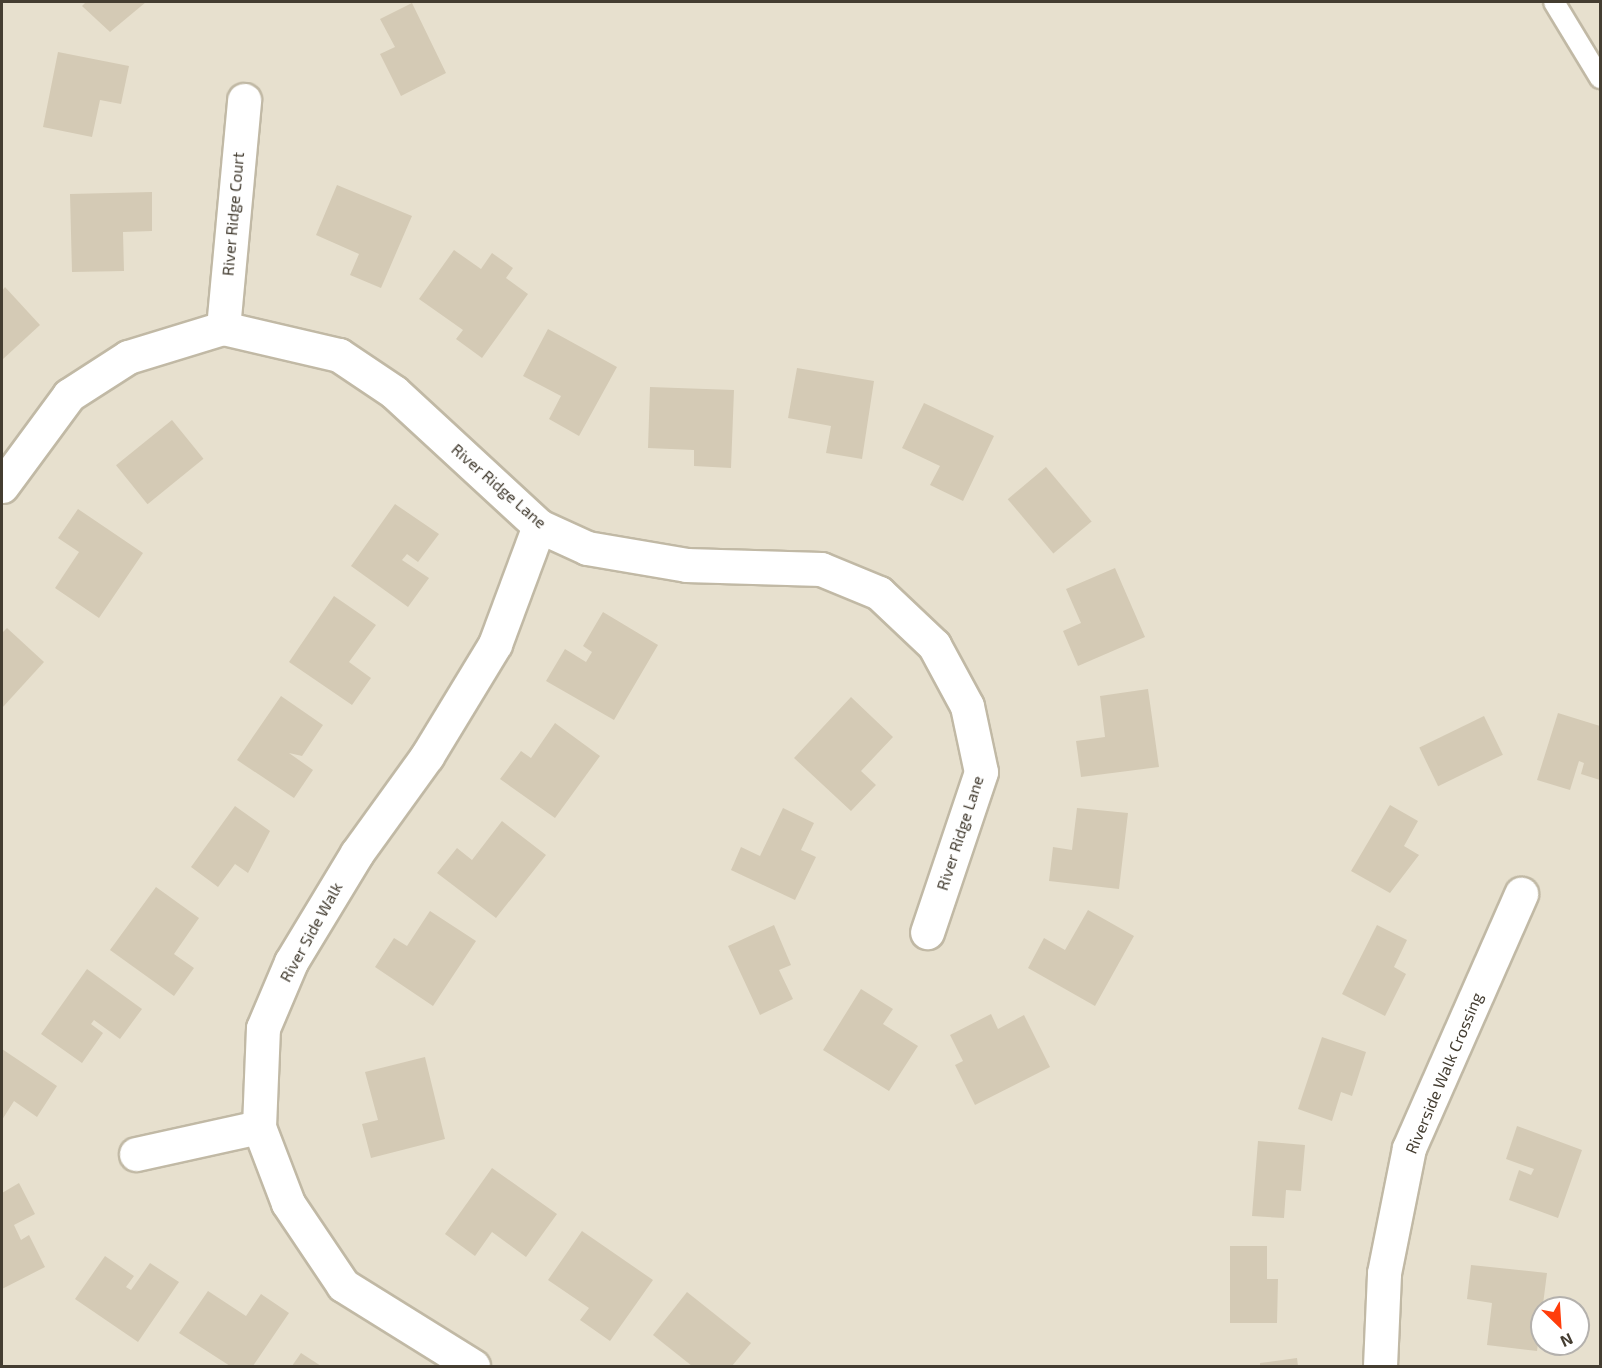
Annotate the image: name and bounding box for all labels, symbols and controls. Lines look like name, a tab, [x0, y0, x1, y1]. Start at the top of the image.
street label: River Ridge Court	[218, 151, 248, 277]
street label: River Ridge Lane	[448, 439, 550, 533]
street label: River Ridge Lane	[932, 773, 988, 893]
street label: River Side Walk	[276, 878, 346, 986]
street label: Riverside Walk Crossing	[1401, 989, 1487, 1157]
north arrow	[1530, 1296, 1590, 1356]
text: N	[1558, 1330, 1576, 1352]

